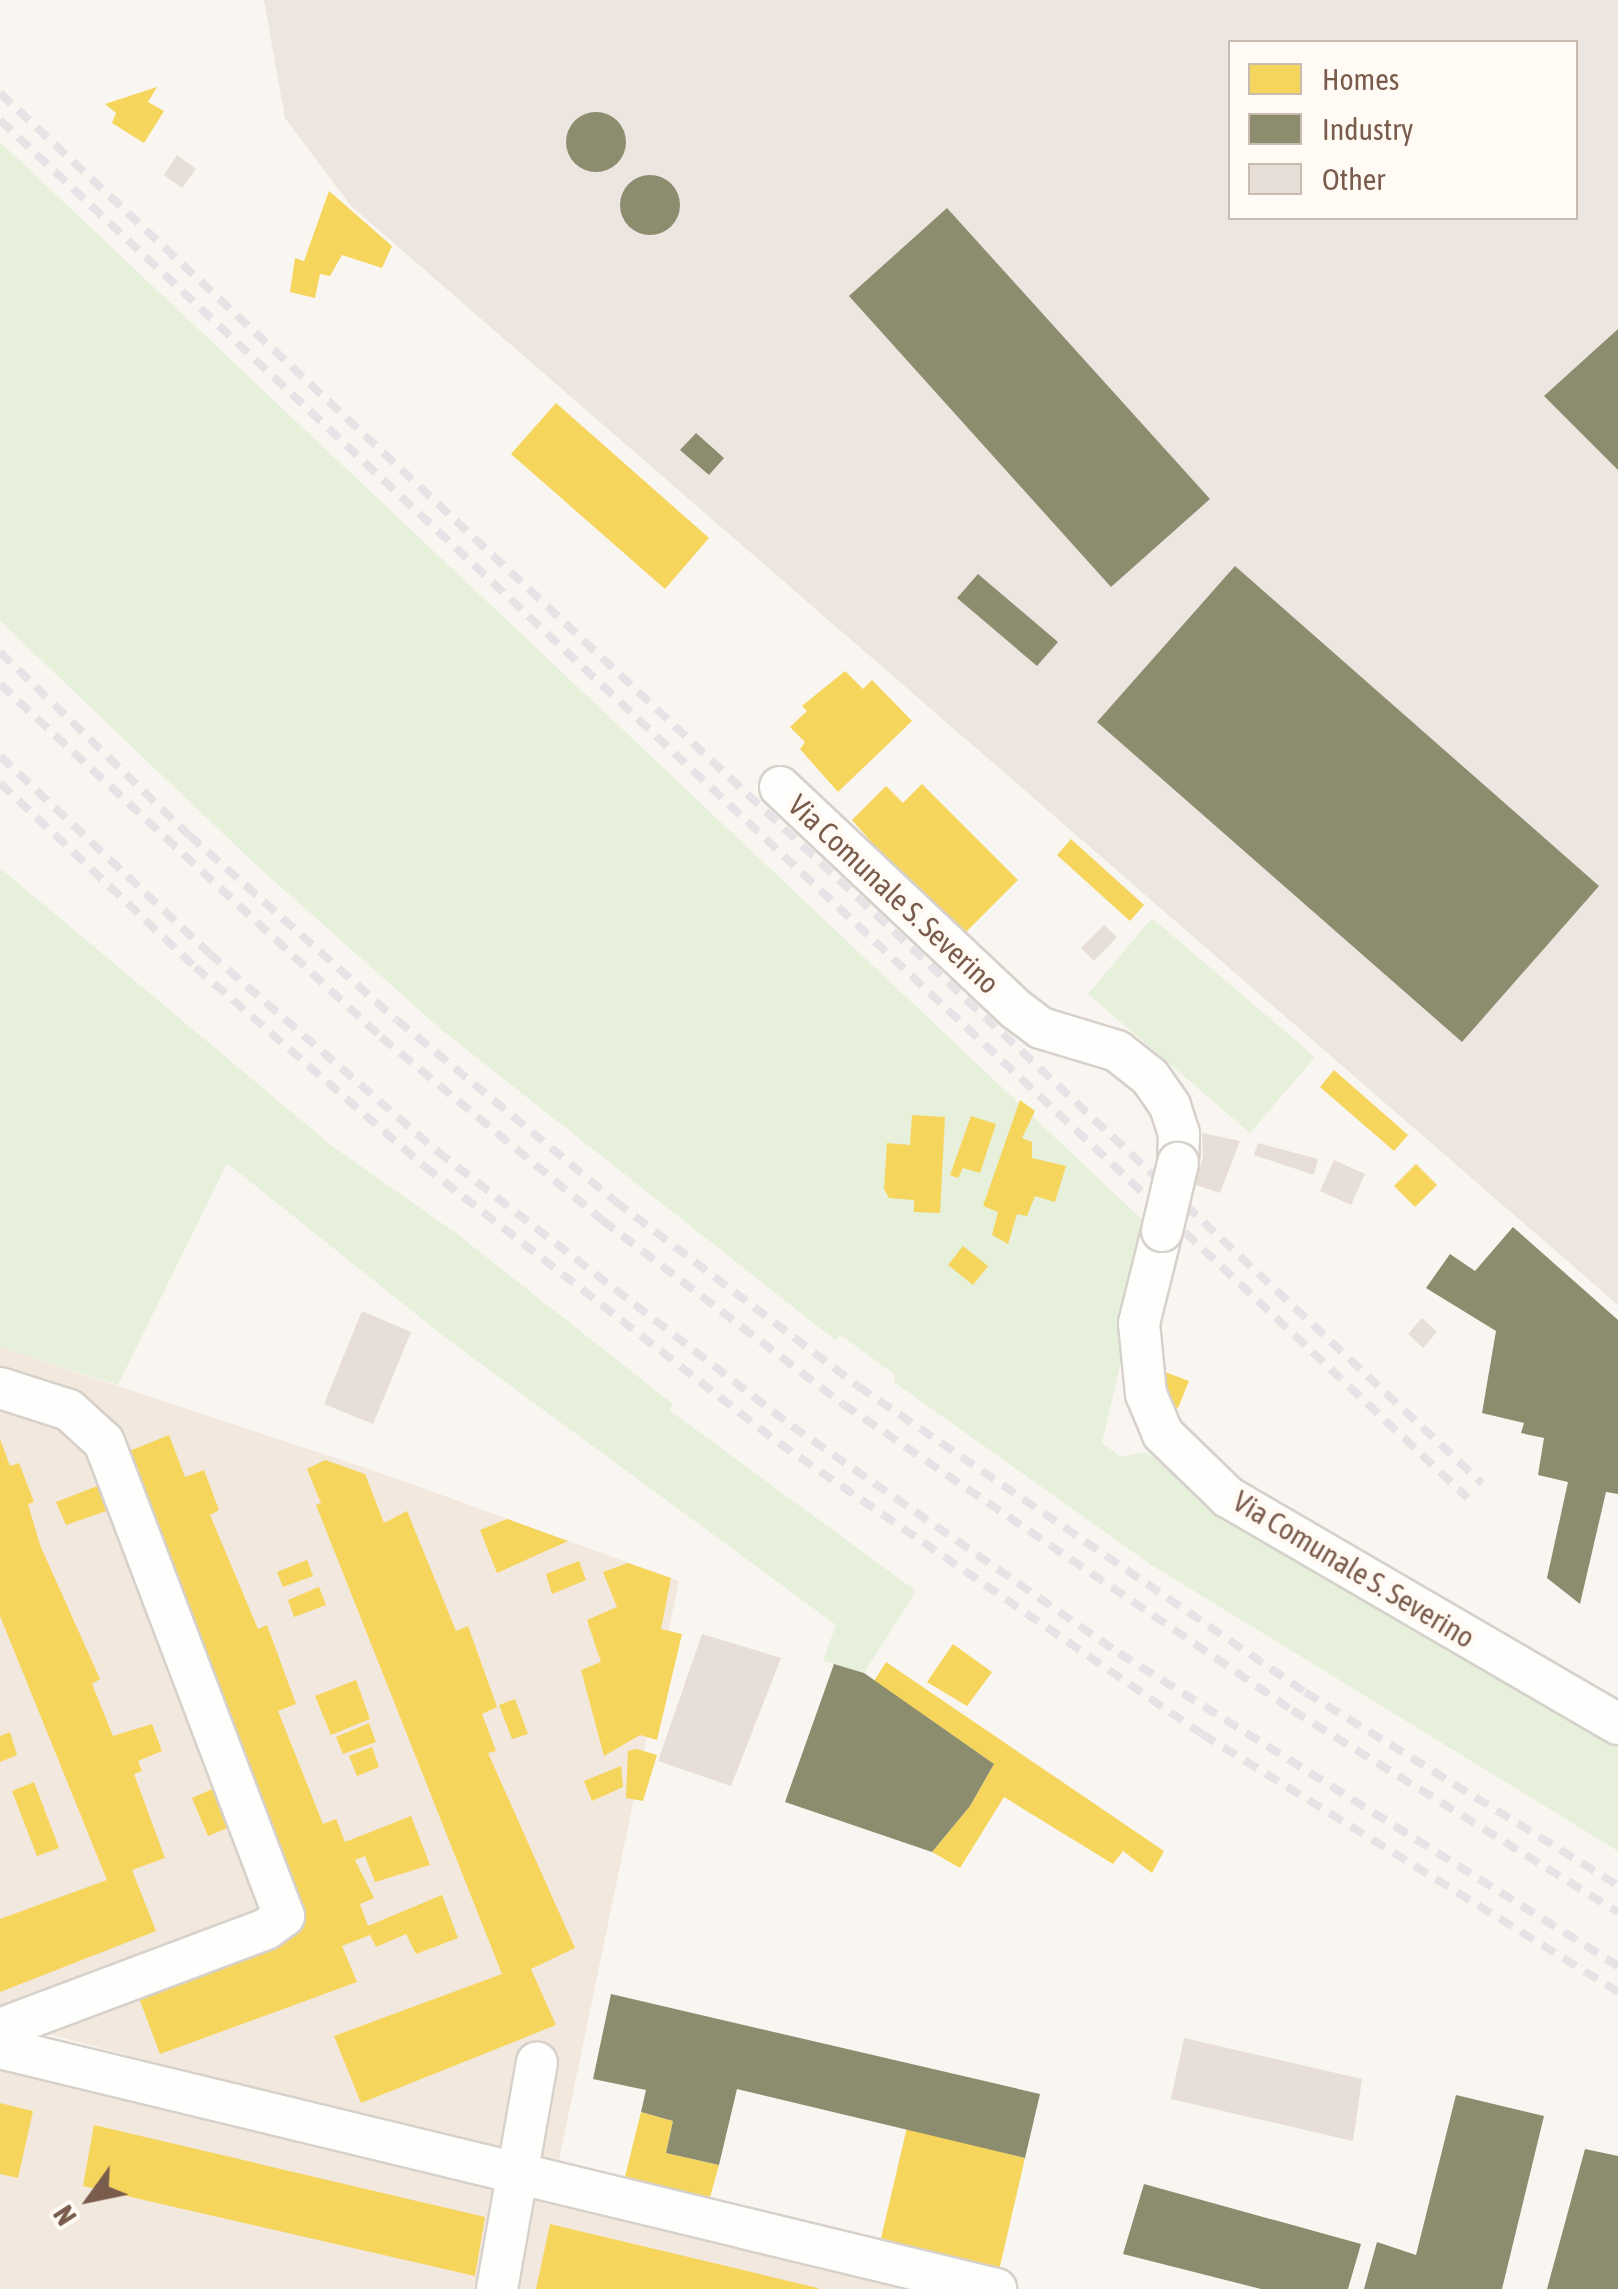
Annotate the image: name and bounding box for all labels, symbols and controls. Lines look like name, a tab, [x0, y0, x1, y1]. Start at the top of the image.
legend	[1228, 40, 1578, 220]
text: Homes	[1322, 62, 1399, 96]
text: Industry	[1322, 112, 1413, 146]
text: Other	[1322, 162, 1385, 196]
street label: Via Comunale S. Severino	[781, 787, 1007, 1001]
street label: Via Comunale S. Severino	[1227, 1483, 1481, 1655]
north arrow	[40, 2149, 140, 2249]
text: N	[47, 2200, 83, 2231]

